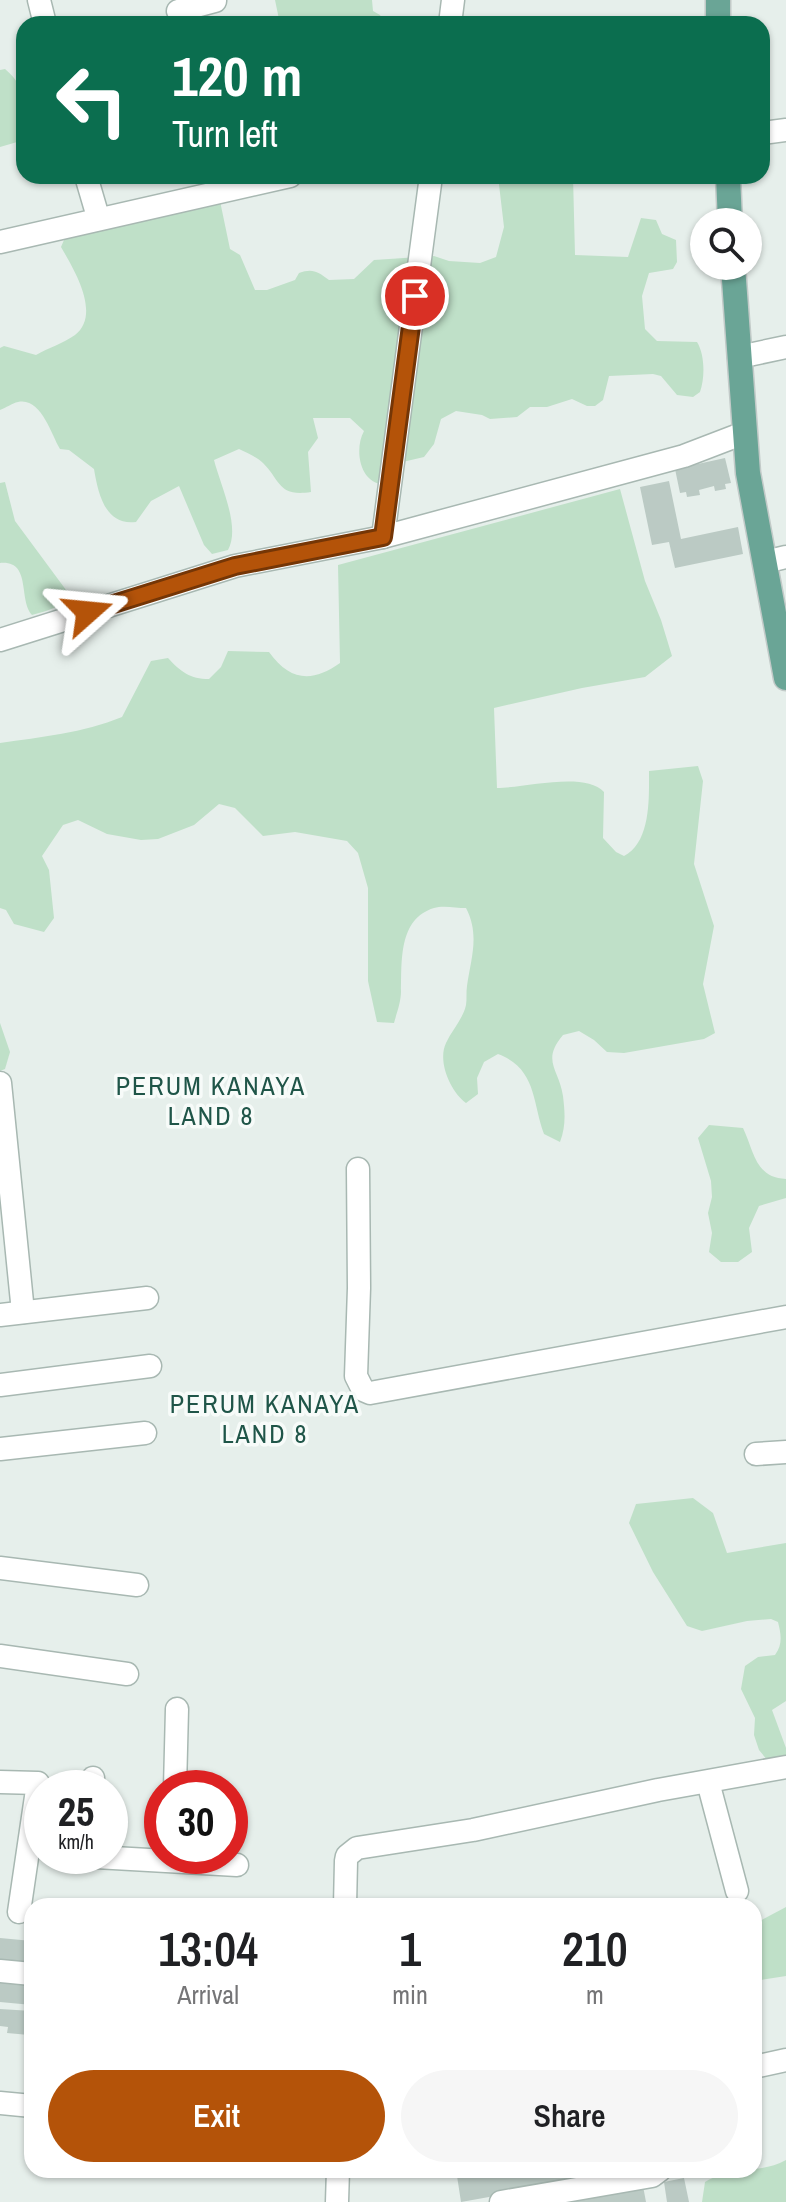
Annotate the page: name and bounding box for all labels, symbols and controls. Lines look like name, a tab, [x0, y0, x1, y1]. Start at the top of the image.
text: 120 m	[172, 38, 302, 113]
icon: left	[40, 48, 144, 152]
text: Turn left	[172, 110, 278, 158]
map controls	[690, 208, 762, 280]
button: search	[690, 208, 762, 280]
pin	[381, 262, 449, 330]
icon: arrive	[393, 274, 437, 318]
position arrow	[46, 570, 130, 654]
district label: PERUM KANAYA LAND 8	[116, 1068, 306, 1133]
district label: PERUM KANAYA LAND 8	[170, 1386, 360, 1451]
speed limit sign: 30	[144, 1770, 248, 1874]
text: 25	[58, 1785, 94, 1838]
text: km/h	[58, 1828, 94, 1855]
text: 13:04	[158, 1916, 258, 1981]
text: 1	[399, 1916, 421, 1981]
text: 210	[562, 1916, 628, 1981]
text: Arrival	[177, 1977, 239, 2012]
text: min	[392, 1977, 428, 2012]
text: m	[586, 1977, 604, 2012]
button: Exit	[48, 2070, 385, 2162]
button: Share	[401, 2070, 738, 2162]

